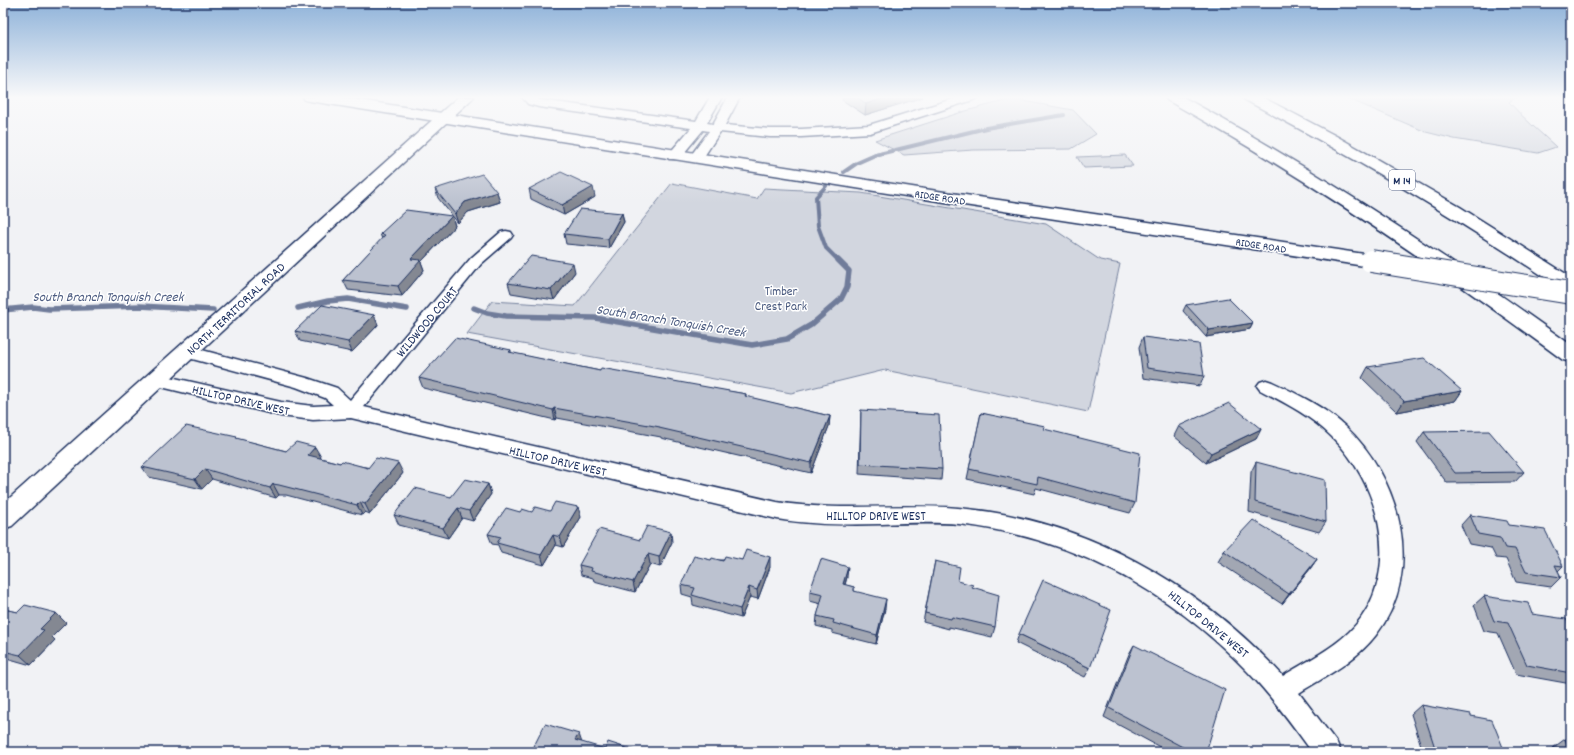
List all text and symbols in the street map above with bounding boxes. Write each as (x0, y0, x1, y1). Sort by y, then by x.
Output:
road number: M 14 (1389, 170, 1415, 190)
street label: RIDGE ROAD (913, 187, 966, 211)
street label: RIDGE ROAD (1234, 235, 1287, 259)
street label: NORTH TERRITORIAL ROAD (183, 259, 291, 361)
street label: WILDWOOD COURT (393, 283, 463, 362)
park label: Timber Crest Park (755, 283, 807, 317)
water label: South Branch Tonquish Creek (33, 288, 185, 308)
water label: South Branch Tonquish Creek (595, 300, 748, 344)
street label: HILLTOP DRIVE WEST (190, 381, 291, 422)
street label: HILLTOP DRIVE WEST (507, 442, 608, 483)
street label: HILLTOP DRIVE WEST (826, 508, 926, 527)
street label: HILLTOP DRIVE WEST (1163, 586, 1252, 664)

